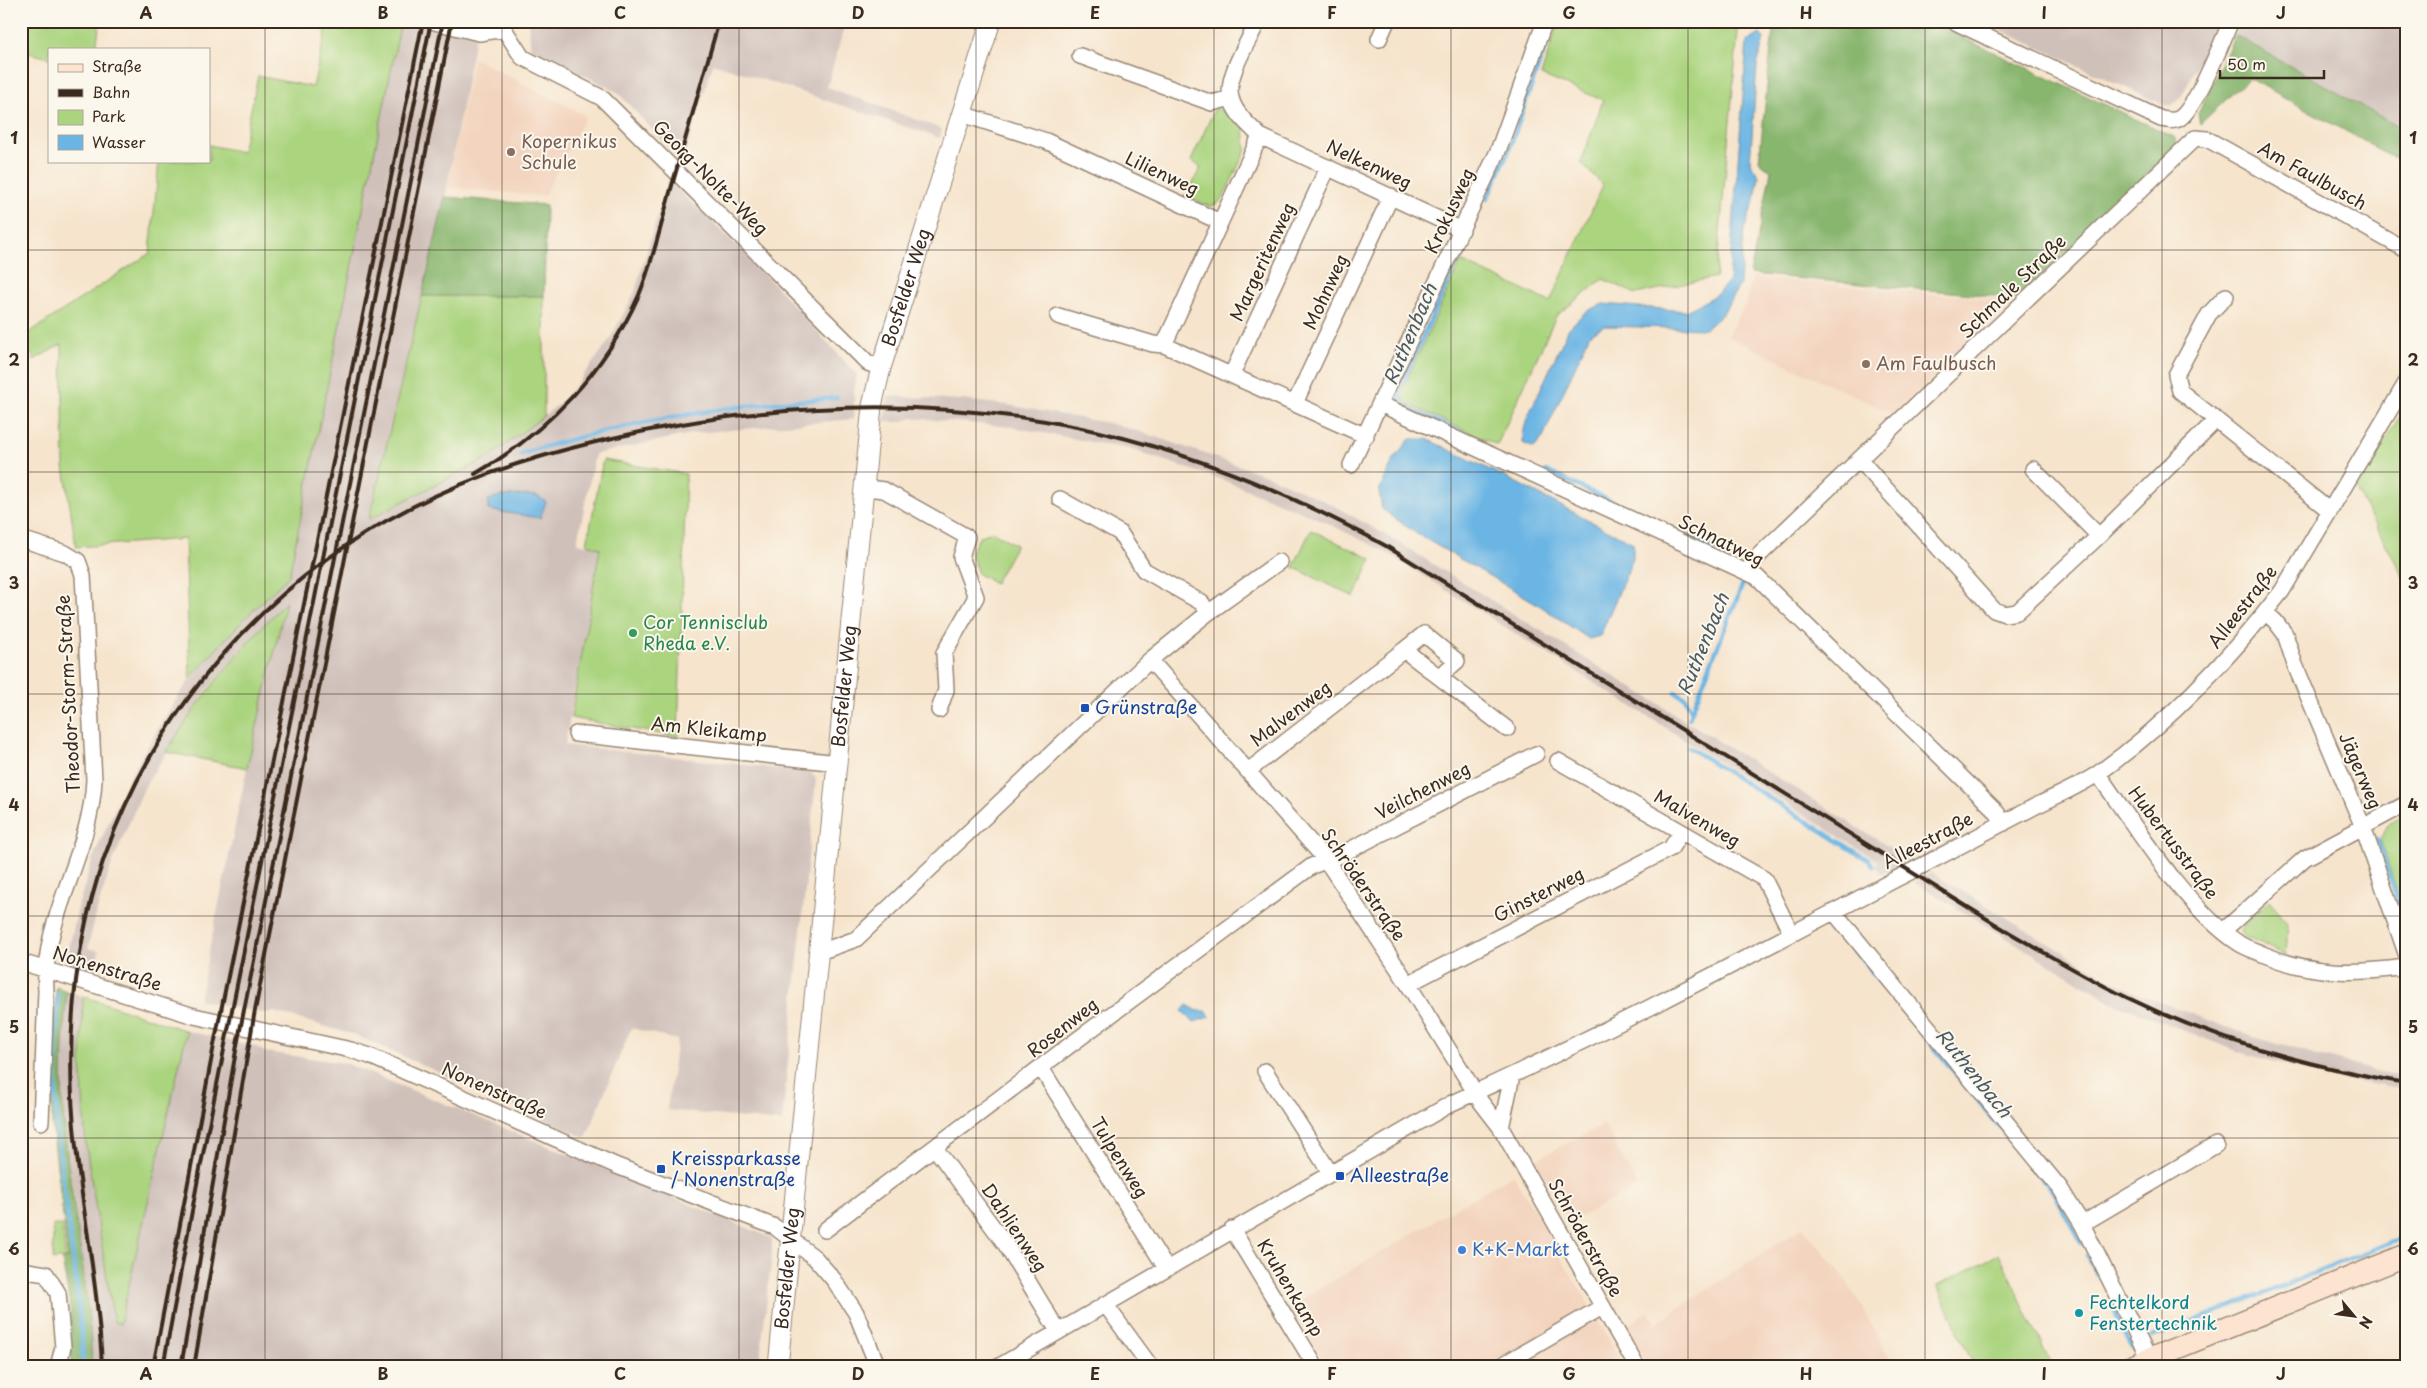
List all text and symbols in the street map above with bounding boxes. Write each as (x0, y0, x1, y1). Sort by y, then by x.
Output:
text: A (140, 0, 153, 24)
text: B (378, 0, 389, 24)
text: C (614, 0, 626, 24)
text: D (852, 0, 864, 24)
text: E (1090, 0, 1100, 24)
text: F (1327, 0, 1337, 24)
text: G (1562, 0, 1576, 24)
text: H (1800, 0, 1812, 24)
text: I (2041, 0, 2047, 24)
text: J (2276, 0, 2286, 24)
legend (48, 48, 210, 162)
scale bar (2220, 48, 2323, 80)
text: 50 m (2227, 52, 2266, 75)
text: Straße (92, 54, 142, 77)
text: Bahn (92, 80, 130, 103)
text: Park (92, 104, 126, 127)
street label: Georg-Nolte-Weg (647, 113, 775, 241)
text: 1 (10, 125, 18, 149)
text: 1 (2409, 125, 2417, 149)
place label: Kopernikus Schule (521, 127, 617, 175)
text: Wasser (92, 130, 145, 153)
street label: Nelkenweg (1322, 132, 1417, 195)
street label: Am Faulbusch (2253, 134, 2372, 216)
street label: Lilienweg (1121, 144, 1204, 202)
marker: Kopernikus Schule (505, 146, 517, 158)
street label: Krokusweg (1417, 163, 1480, 258)
street label: Margeritenweg (1222, 197, 1301, 325)
street label: Bosfelder Weg (874, 225, 936, 349)
street label: Schmale Straße (1952, 228, 2072, 344)
street label: Mohnweg (1295, 249, 1354, 334)
water label: Ruthenbach (1375, 278, 1443, 389)
text: 2 (8, 347, 20, 371)
text: 2 (2407, 347, 2419, 371)
place label: Am Faulbusch (1876, 349, 1997, 376)
marker: Am Faulbusch (1860, 358, 1872, 370)
street label: Schnatweg (1674, 507, 1769, 572)
street label: Alleestraße (2201, 559, 2283, 653)
text: 3 (9, 570, 19, 594)
text: 3 (2408, 570, 2418, 594)
water label: Ruthenbach (1669, 588, 1736, 699)
street label: Theodor-Storm-Straße (49, 594, 86, 794)
place label: Cor Tennisclub Rheda e.V. (643, 608, 768, 656)
street label: Bosfelder Weg (824, 624, 862, 748)
marker: Cor Tennisclub Rheda e.V. (627, 627, 639, 639)
street label: Malvenweg (1244, 673, 1336, 752)
place label: Grünstraße (1095, 693, 1197, 720)
marker: Grünstraße (1079, 702, 1091, 714)
street label: Am Kleikamp (650, 709, 769, 748)
street label: Jägerweg (2333, 728, 2390, 813)
street label: Veilchenweg (1370, 754, 1475, 825)
street label: Hubertusstraße (2123, 780, 2226, 904)
street label: Malvenweg (1650, 782, 1746, 853)
text: 4 (9, 792, 20, 816)
text: 4 (2408, 792, 2419, 816)
street label: Alleestraße (1877, 805, 1977, 875)
street label: Schröderstraße (1315, 822, 1413, 946)
street label: Ginsterweg (1488, 859, 1588, 928)
street label: Nonenstraße (50, 938, 165, 997)
street label: Rosenweg (1021, 990, 1103, 1063)
text: 5 (9, 1014, 19, 1038)
text: 5 (2408, 1014, 2418, 1038)
water label: Ruthenbach (1930, 1022, 2020, 1124)
street label: Nonenstraße (438, 1054, 551, 1125)
street label: Tulpenweg (1085, 1111, 1156, 1203)
place label: Kreissparkasse / Nonenstraße (671, 1144, 801, 1192)
place label: Alleestraße (1350, 1161, 1449, 1188)
marker: Kreissparkasse / Nonenstraße (655, 1163, 667, 1175)
marker: Alleestraße (1334, 1170, 1346, 1182)
street label: Schröderstraße (1542, 1173, 1630, 1302)
street label: Dahlienweg (976, 1177, 1055, 1277)
street label: Bosfelder Weg (767, 1206, 806, 1330)
street label: Kruhenkamp (1251, 1233, 1331, 1341)
place label: K+K-Markt (1472, 1235, 1569, 1262)
text: 6 (8, 1236, 20, 1260)
text: 6 (2407, 1236, 2419, 1260)
marker: K+K-Markt (1456, 1244, 1468, 1256)
place label: Fechtelkord Fenstertechnik (2089, 1288, 2217, 1336)
north arrow (2330, 1290, 2380, 1340)
marker: Fechtelkord Fenstertechnik (2073, 1307, 2085, 1319)
text: N (2354, 1313, 2378, 1332)
text: A (140, 1361, 153, 1385)
text: B (378, 1361, 389, 1385)
text: C (614, 1361, 626, 1385)
text: D (852, 1361, 864, 1385)
text: E (1090, 1361, 1100, 1385)
text: F (1327, 1361, 1337, 1385)
text: G (1562, 1361, 1576, 1385)
text: H (1800, 1361, 1812, 1385)
text: I (2041, 1361, 2047, 1385)
text: J (2276, 1361, 2286, 1385)

